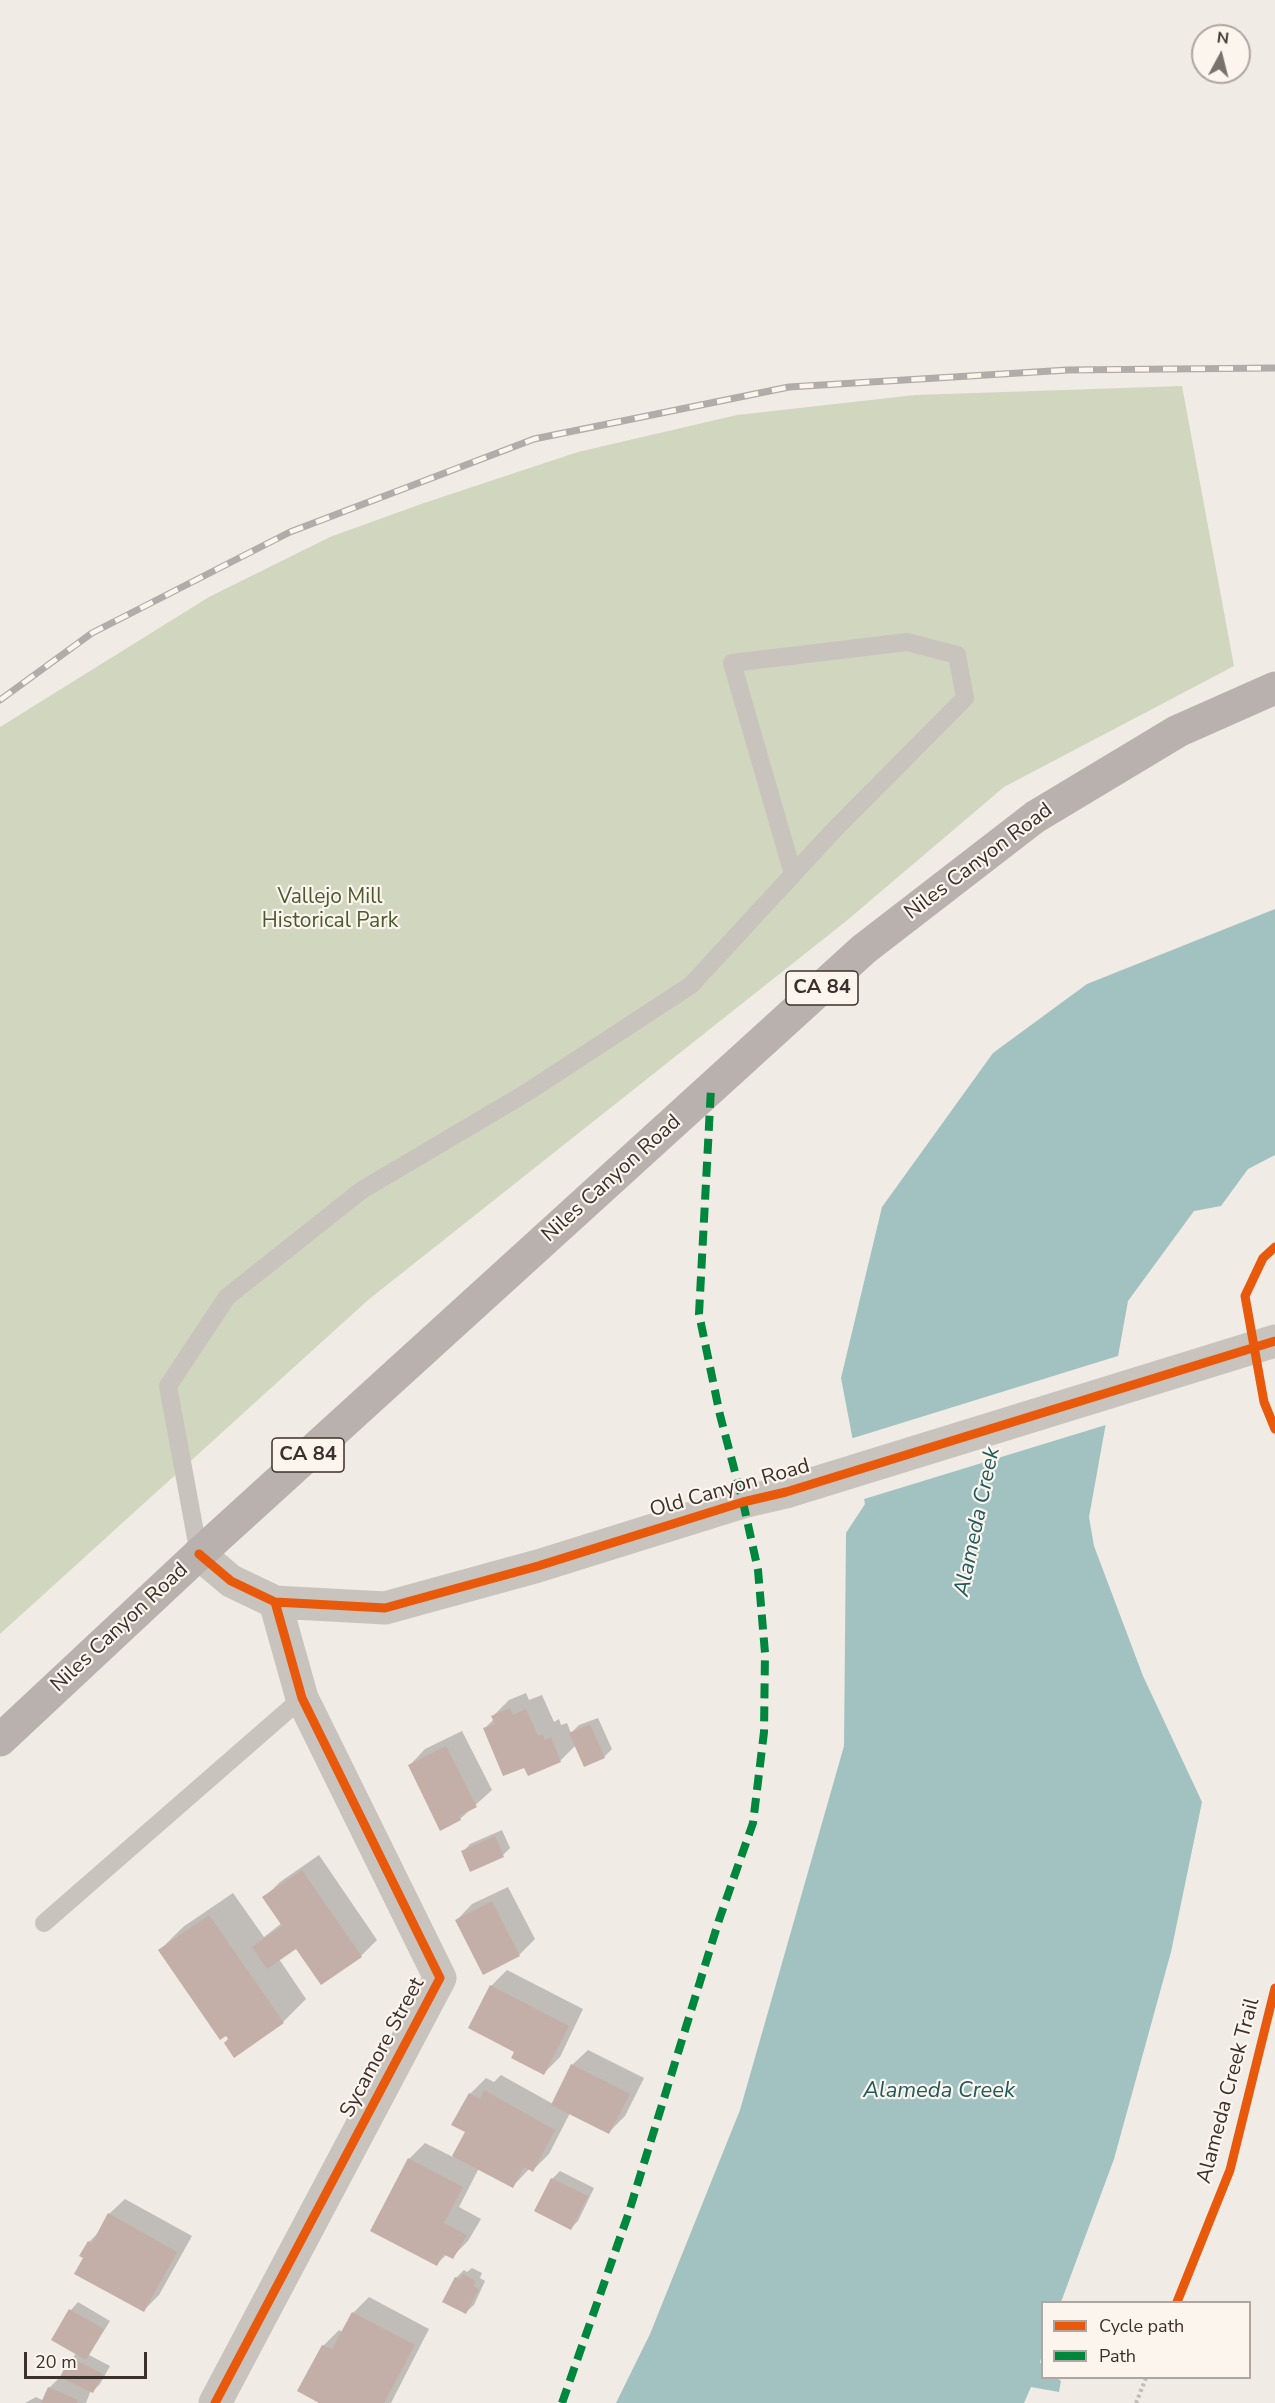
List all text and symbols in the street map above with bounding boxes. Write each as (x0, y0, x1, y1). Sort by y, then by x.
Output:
north arrow (1191, 24, 1251, 84)
text: N (1216, 26, 1230, 50)
street label: Niles Canyon Road (900, 798, 1058, 926)
park label: Vallejo Mill Historical Park (262, 885, 398, 935)
road number: CA 84 (786, 971, 858, 1005)
street label: Niles Canyon Road (537, 1110, 687, 1248)
road number: CA 84 (272, 1438, 344, 1472)
water label: Alameda Creek (949, 1445, 1007, 1599)
street label: Old Canyon Road (647, 1454, 813, 1524)
street label: Niles Canyon Road (46, 1558, 194, 1698)
street label: Sycamore Street (335, 1974, 431, 2122)
street label: Alameda Creek Trail (1192, 1995, 1266, 2187)
water label: Alameda Creek (863, 2079, 1015, 2105)
legend (1041, 2301, 1251, 2379)
text: Cycle path (1099, 2314, 1184, 2338)
scale bar (27, 2340, 150, 2378)
text: Path (1099, 2344, 1136, 2368)
text: 20 m (35, 2350, 77, 2374)

